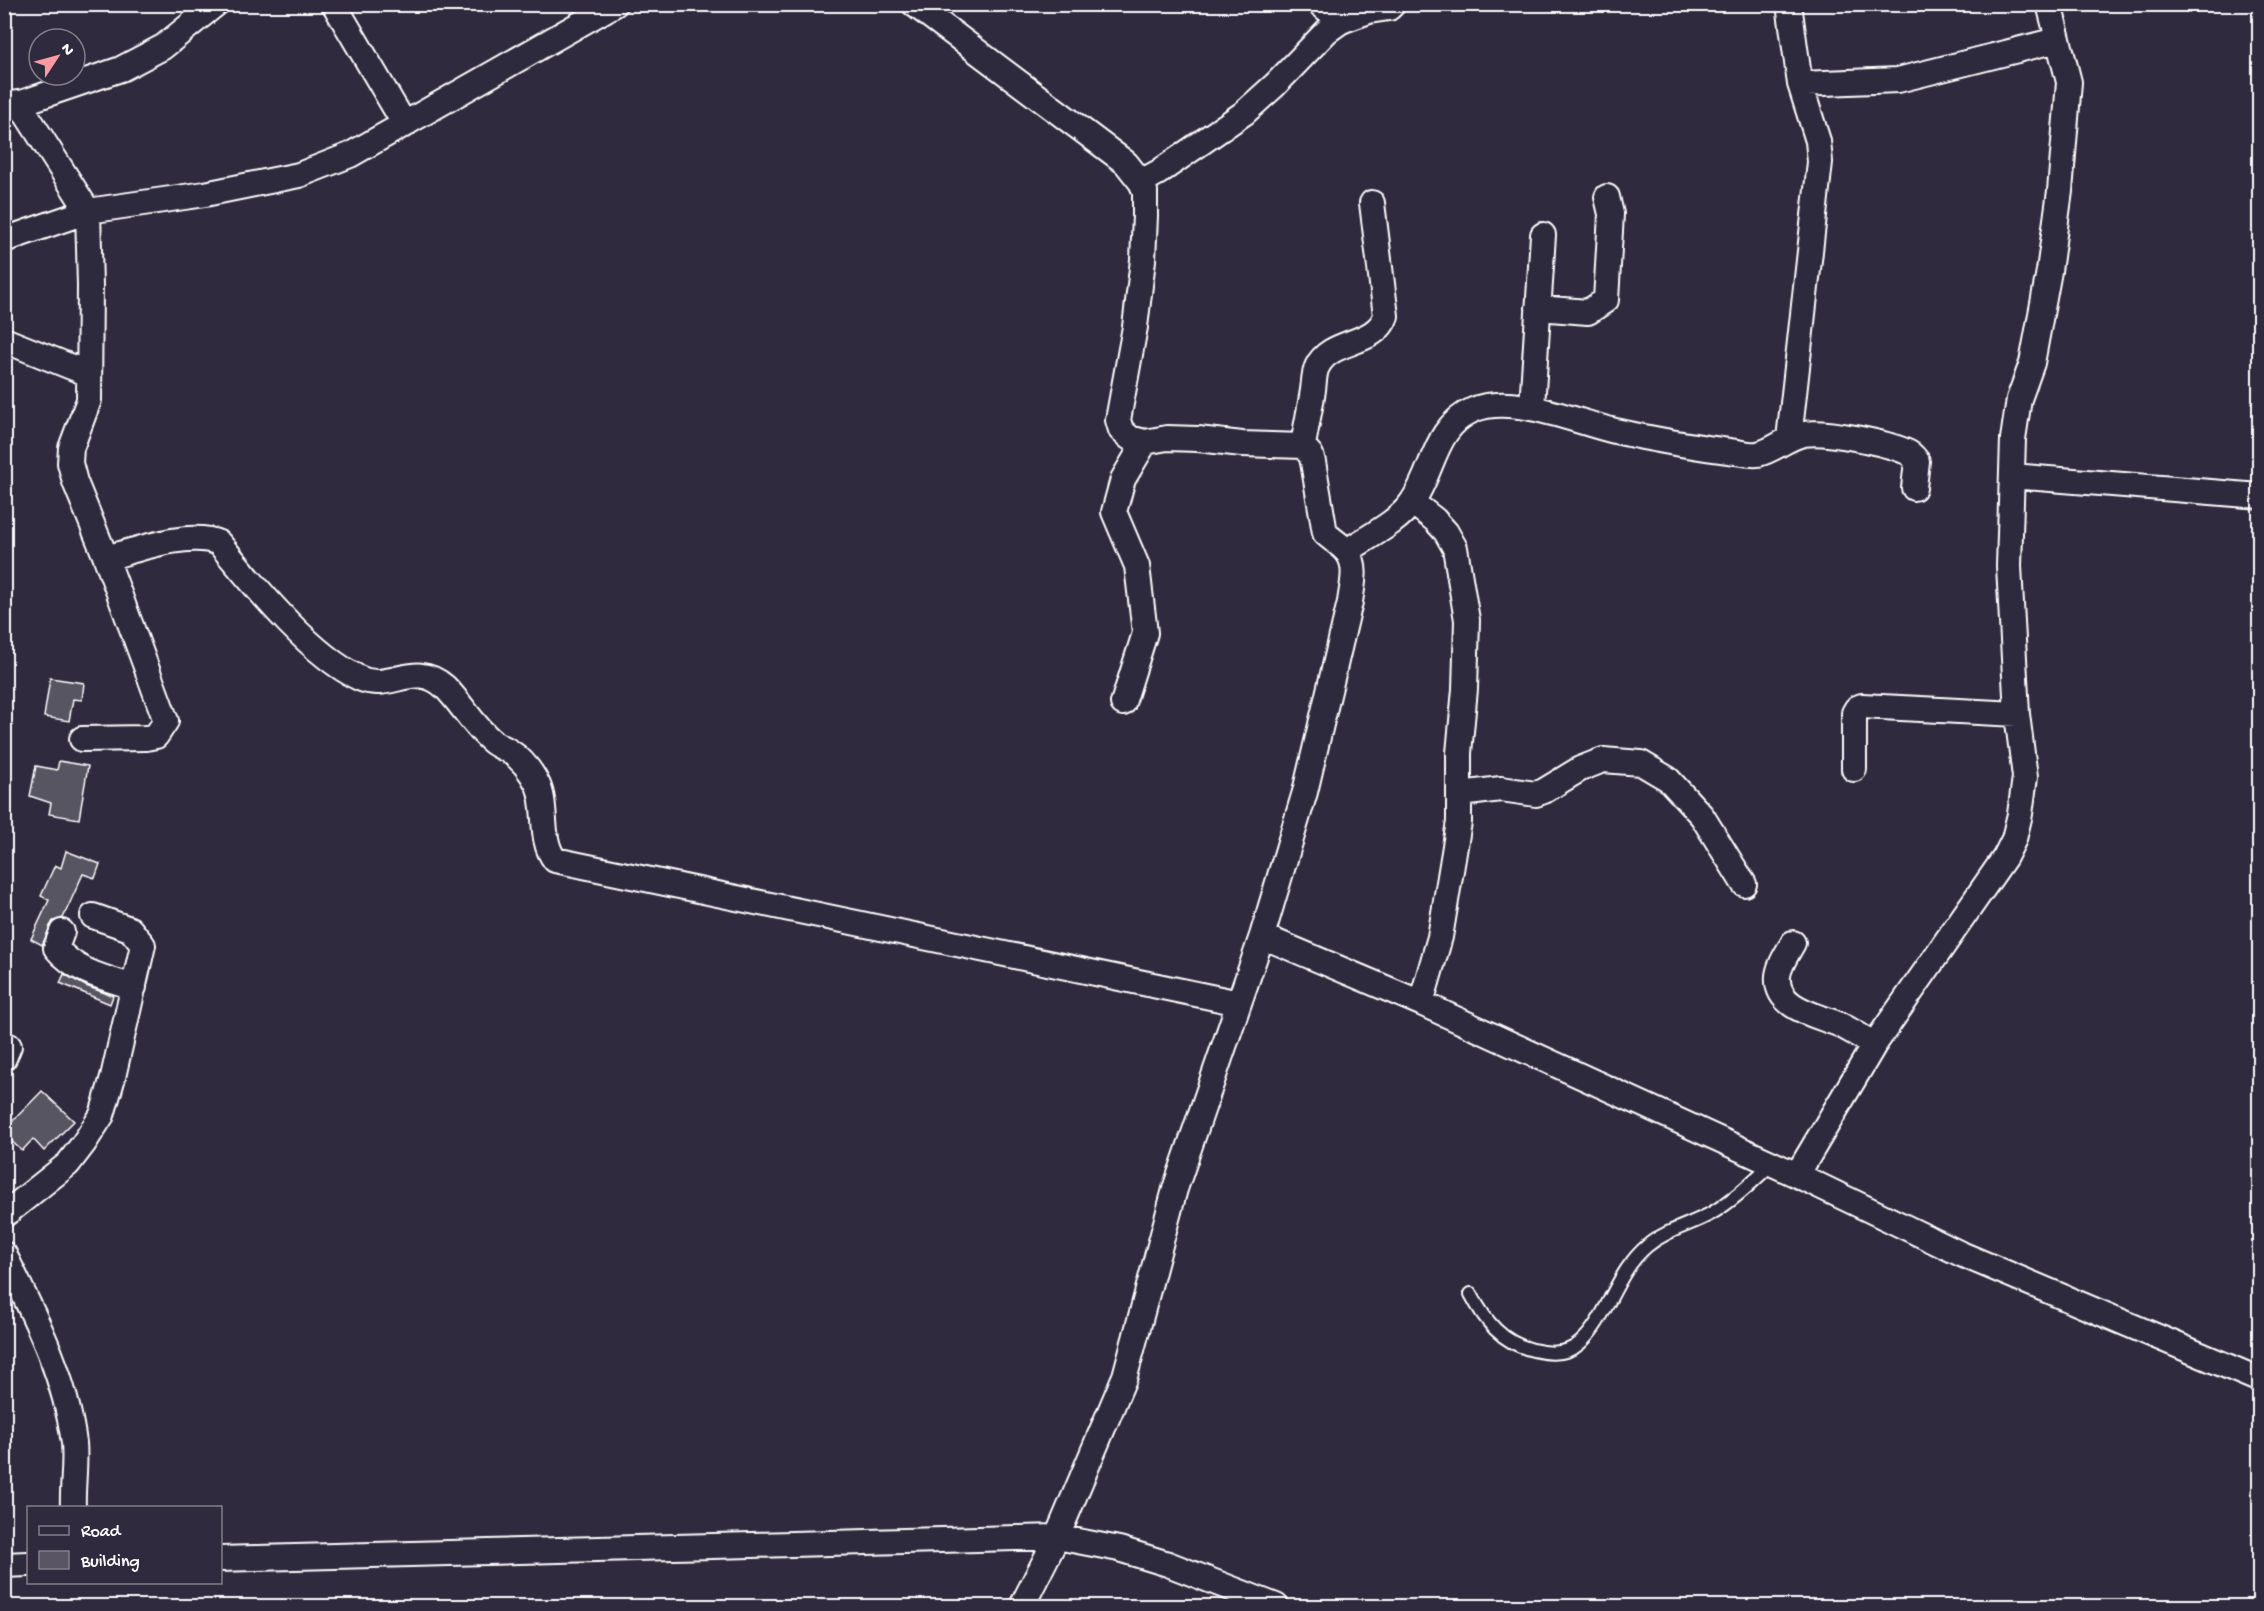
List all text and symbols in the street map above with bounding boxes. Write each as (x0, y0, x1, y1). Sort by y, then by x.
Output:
north arrow (27, 27, 87, 87)
text: N (56, 40, 77, 60)
legend (27, 1506, 222, 1584)
text: Road (81, 1522, 122, 1543)
text: Building (80, 1552, 140, 1573)

